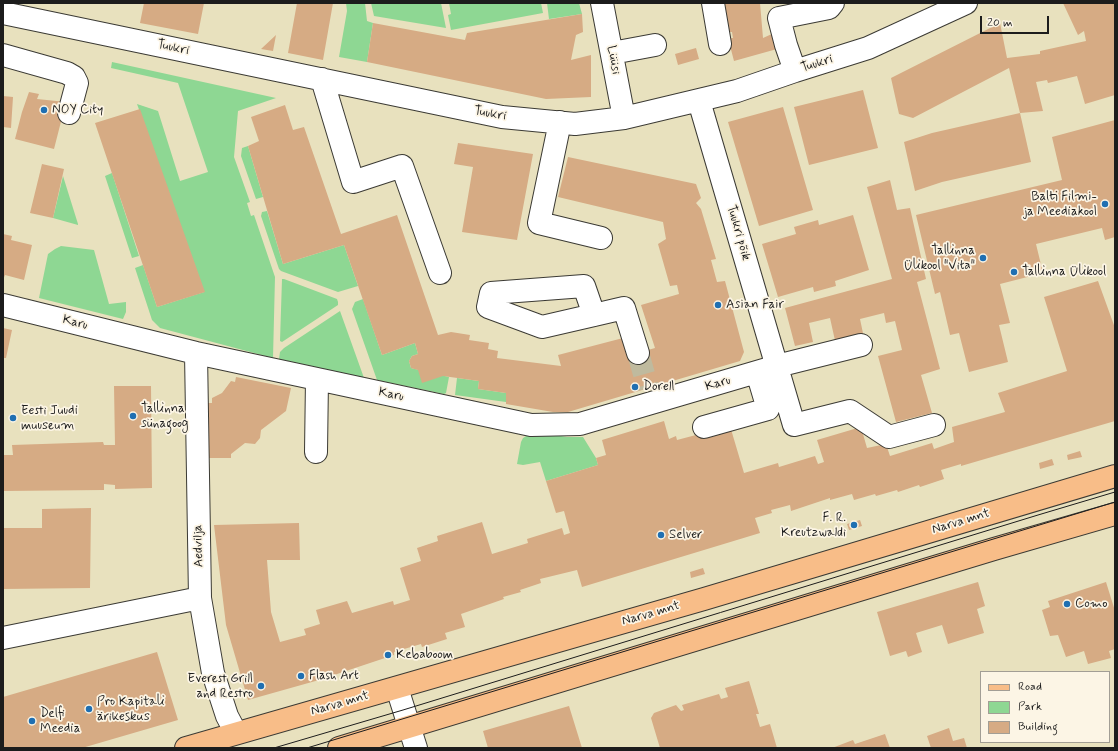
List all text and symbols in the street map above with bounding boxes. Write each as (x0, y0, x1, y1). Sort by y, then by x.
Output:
scale bar (982, 8, 1051, 34)
text: 20 m (987, 15, 1013, 31)
street label: Tuukri (155, 37, 191, 59)
street label: Lüüsi (603, 44, 623, 76)
street label: Tuukri (799, 52, 835, 76)
place label: NOY City (52, 102, 103, 118)
street label: Tuukri (473, 103, 507, 125)
marker: NOY City (39, 105, 49, 115)
place label: Balti Filmi- ja Meediakool (1023, 189, 1097, 220)
marker: Balti Filmi- ja Meediakool (1100, 199, 1110, 209)
street label: Tuukri põik (723, 203, 753, 263)
place label: Tallinna Ülikool "Vita" (904, 243, 975, 274)
marker: Tallinna Ülikool "Vita" (978, 253, 988, 263)
place label: Tallinna Ülikool (1022, 264, 1106, 280)
marker: Tallinna Ülikool (1009, 267, 1019, 277)
place label: Asian Fair (726, 297, 784, 313)
marker: Asian Fair (713, 300, 723, 310)
street label: Karu (61, 312, 89, 334)
street label: Karu (704, 373, 732, 395)
place label: Dorell (643, 379, 675, 395)
marker: Dorell (630, 382, 640, 392)
street label: Karu (377, 385, 405, 405)
place label: Tallinna sünagoog (141, 401, 188, 432)
place label: Eesti Juudi muuseum (21, 403, 78, 434)
marker: Tallinna sünagoog (128, 411, 138, 421)
marker: Eesti Juudi muuseum (8, 413, 18, 423)
street label: Narva mnt (930, 506, 992, 538)
place label: F. R. Kreutzwaldi (781, 510, 846, 541)
marker: F. R. Kreutzwaldi (849, 520, 859, 530)
street label: Aedvilja (190, 524, 208, 568)
place label: Selver (669, 527, 703, 543)
marker: Selver (656, 530, 666, 540)
place label: Como (1075, 596, 1107, 612)
street label: Narva mnt (620, 598, 682, 630)
marker: Como (1062, 599, 1072, 609)
place label: Kebaboom (396, 647, 453, 663)
marker: Kebaboom (383, 650, 393, 660)
place label: Flash Art (309, 668, 359, 684)
place label: Everest Grill and Restro (188, 671, 253, 702)
marker: Flash Art (296, 671, 306, 681)
legend (980, 671, 1110, 743)
text: Road (1018, 679, 1042, 695)
marker: Everest Grill and Restro (256, 681, 266, 691)
street label: Narva mnt (309, 688, 371, 720)
place label: Pro Kapitali ärikeskus (97, 694, 164, 725)
text: Park (1018, 699, 1042, 715)
marker: Pro Kapitali ärikeskus (84, 704, 94, 714)
place label: Delfi Meedia (40, 706, 80, 737)
marker: Delfi Meedia (27, 716, 37, 726)
text: Building (1018, 719, 1058, 735)

